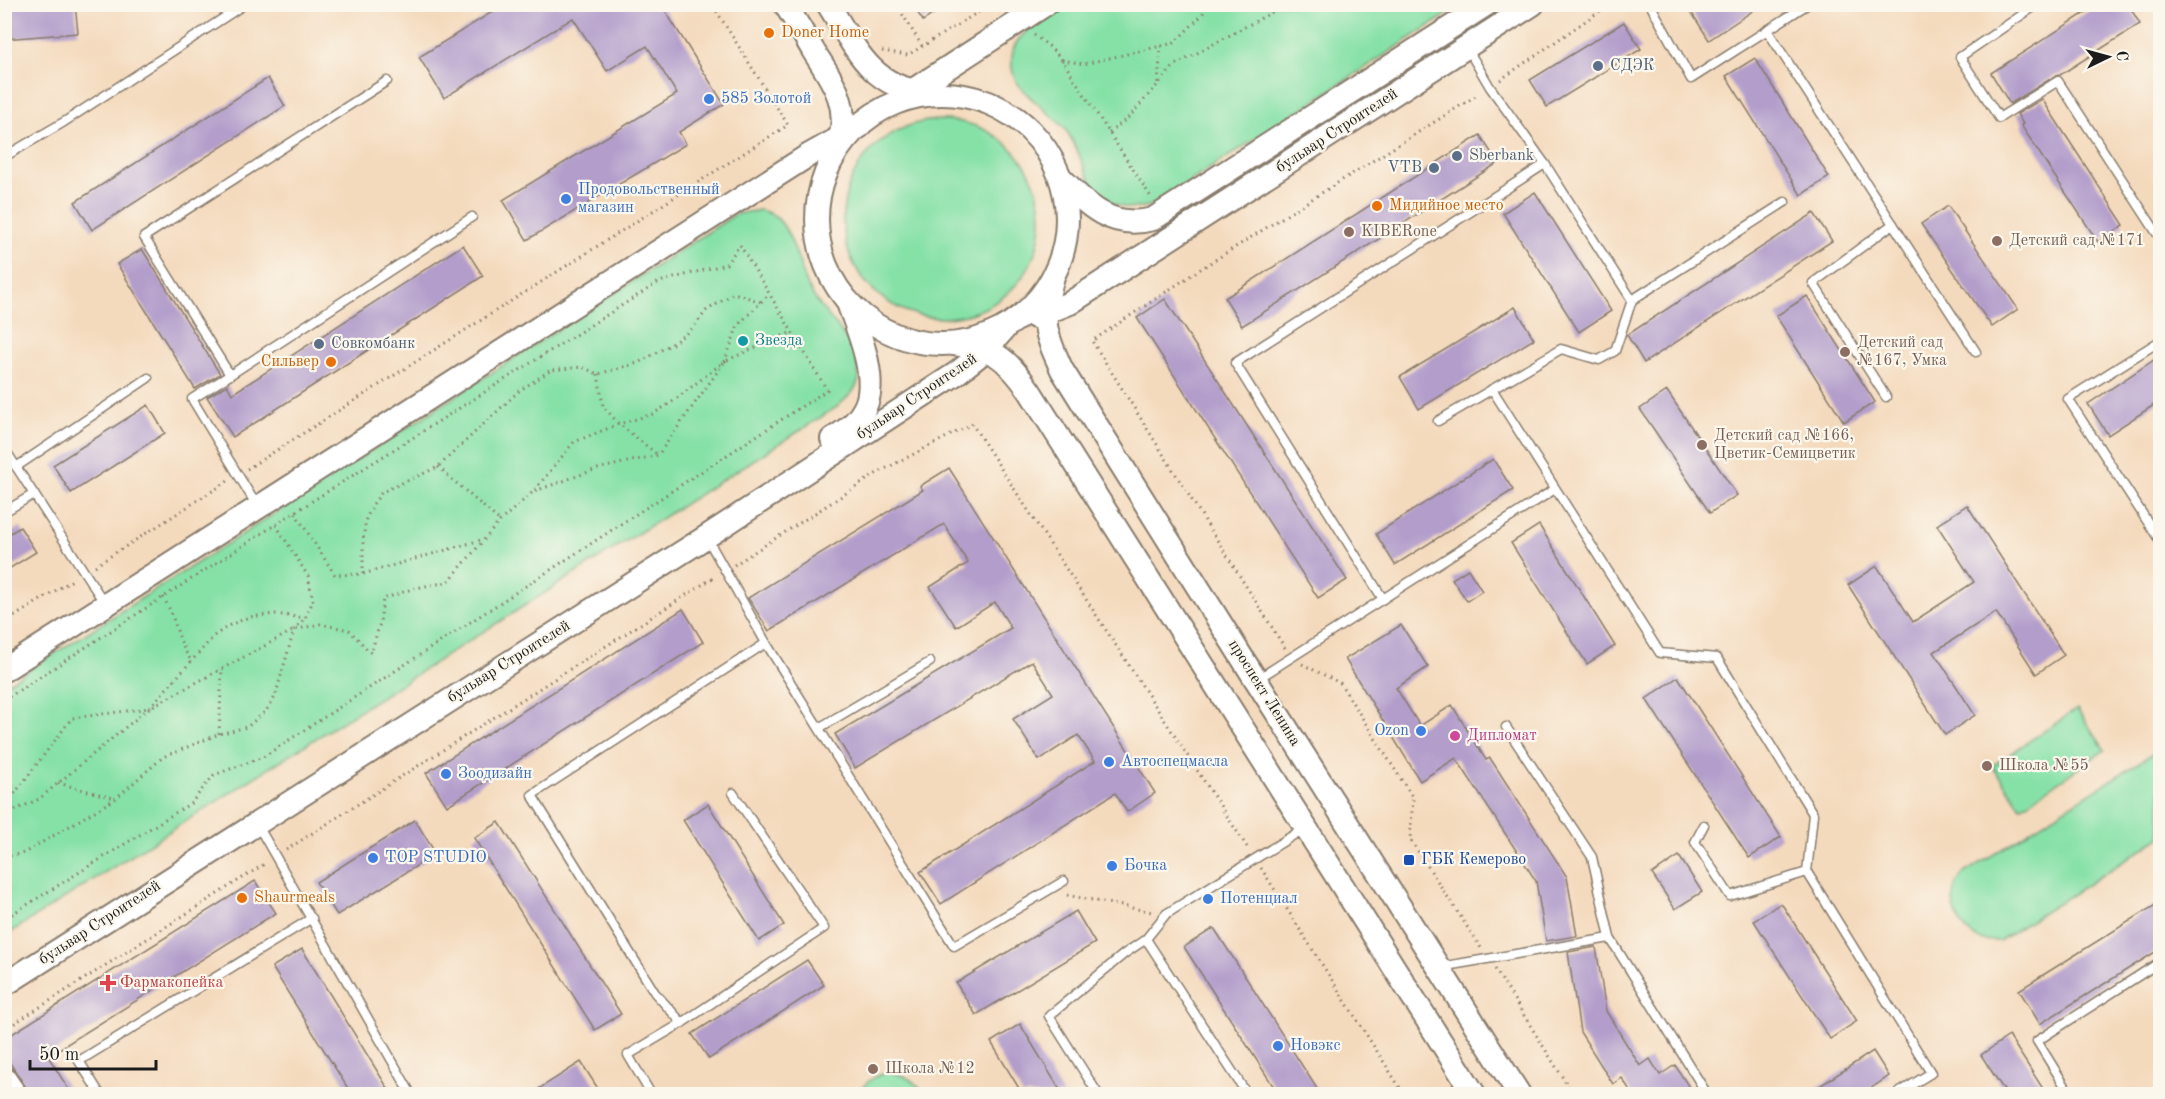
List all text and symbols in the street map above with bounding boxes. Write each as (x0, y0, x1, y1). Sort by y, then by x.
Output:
place label: Doner Home (781, 25, 869, 41)
marker: Doner Home (762, 26, 776, 40)
north arrow (2078, 27, 2138, 87)
text: С (2113, 50, 2129, 62)
place label: СДЭК (1610, 58, 1655, 74)
marker: СДЭК (1591, 59, 1605, 73)
street label: бульвар Строителей (1273, 86, 1401, 176)
place label: 585 Золотой (721, 91, 811, 107)
marker: 585 Золотой (702, 92, 716, 106)
place label: Sberbank (1469, 148, 1534, 164)
marker: Sberbank (1450, 149, 1464, 163)
place label: VTB (1387, 160, 1422, 176)
marker: VTB (1427, 161, 1441, 175)
place label: Продовольственный магазин (578, 182, 720, 216)
marker: Продовольственный магазин (559, 192, 573, 206)
place label: Мидийное место (1389, 198, 1504, 214)
marker: Мидийное место (1370, 199, 1384, 213)
place label: KIBERone (1361, 224, 1437, 240)
marker: KIBERone (1342, 225, 1356, 239)
place label: Детский сад №171 (2009, 233, 2145, 249)
marker: Детский сад №171 (1990, 234, 2004, 248)
place label: Звезда (755, 333, 803, 349)
marker: Звезда (736, 334, 750, 348)
place label: Детский сад №167, Умка (1857, 335, 1947, 369)
place label: Совкомбанк (331, 336, 415, 352)
marker: Совкомбанк (312, 337, 326, 351)
marker: Детский сад №167, Умка (1838, 345, 1852, 359)
street label: бульвар Строителей (854, 351, 980, 443)
place label: Сильвер (261, 354, 319, 370)
marker: Сильвер (324, 355, 338, 369)
place label: Детский сад №166, Цветик-Семицветик (1714, 428, 1856, 462)
marker: Детский сад №166, Цветик-Семицветик (1695, 438, 1709, 452)
street label: бульвар Строителей (445, 618, 573, 706)
street label: проспект Ленина (1225, 637, 1303, 749)
place label: Ozon (1374, 723, 1409, 739)
marker: Ozon (1414, 724, 1428, 738)
place label: Дипломат (1467, 728, 1537, 744)
marker: Дипломат (1448, 729, 1462, 743)
place label: Автоспецмасла (1121, 754, 1228, 770)
marker: Автоспецмасла (1102, 755, 1116, 769)
place label: Школа №55 (1999, 758, 2089, 774)
marker: Школа №55 (1980, 759, 1994, 773)
place label: Зоодизайн (458, 766, 532, 782)
marker: Зоодизайн (439, 767, 453, 781)
place label: TOP STUDIO (385, 850, 487, 866)
marker: TOP STUDIO (366, 851, 380, 865)
place label: ГБК Кемерово (1421, 852, 1526, 868)
marker: ГБК Кемерово (1402, 853, 1416, 867)
place label: Бочка (1124, 858, 1167, 874)
marker: Бочка (1105, 859, 1119, 873)
street label: бульвар Строителей (36, 878, 164, 968)
place label: Shaurmeals (254, 890, 335, 906)
marker: Shaurmeals (235, 891, 249, 905)
place label: Потенциал (1220, 891, 1298, 907)
marker: Потенциал (1201, 892, 1215, 906)
place label: Фармакопейка (120, 975, 223, 991)
marker: Фармакопейка (101, 976, 115, 990)
scale bar (30, 1033, 156, 1071)
place label: Новэкс (1290, 1038, 1340, 1054)
marker: Новэкс (1271, 1039, 1285, 1053)
text: 50 m (39, 1046, 79, 1064)
place label: Школа №12 (885, 1061, 975, 1077)
marker: Школа №12 (866, 1062, 880, 1076)

